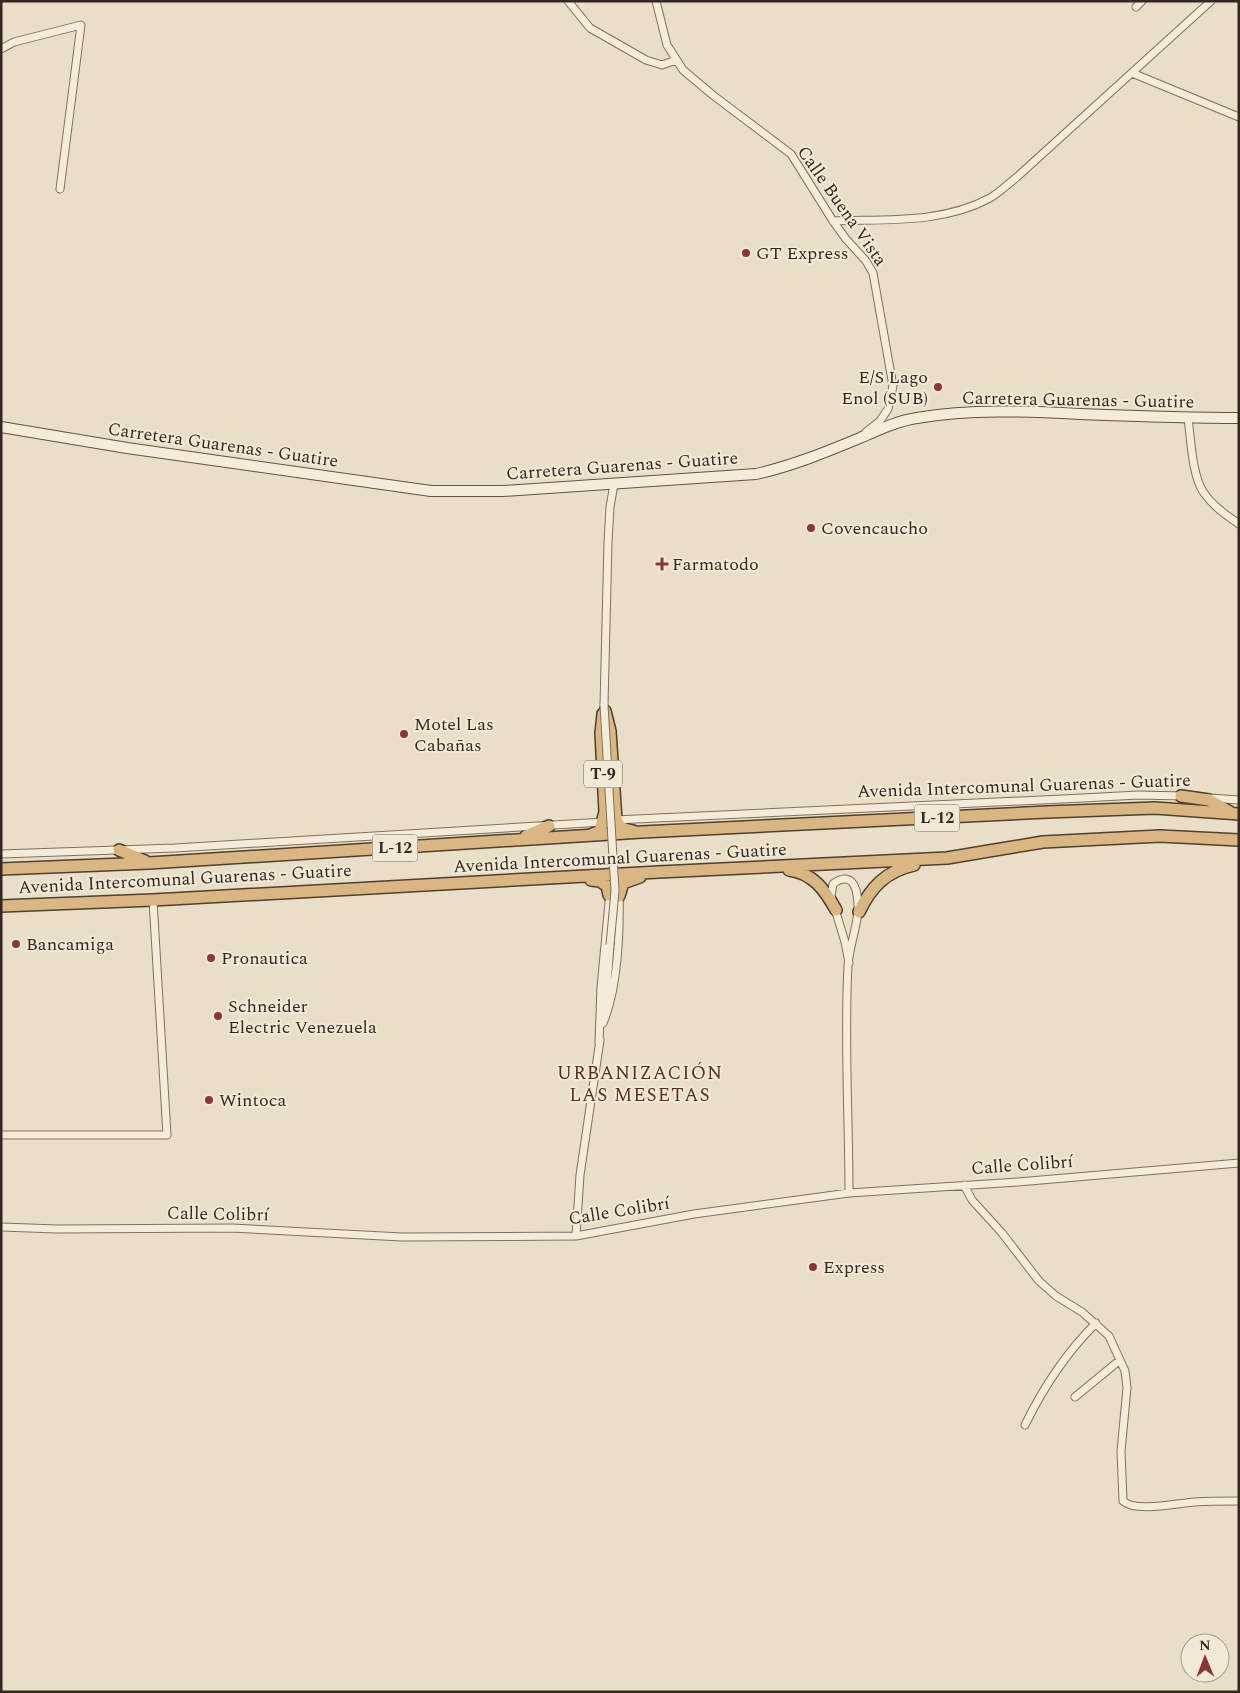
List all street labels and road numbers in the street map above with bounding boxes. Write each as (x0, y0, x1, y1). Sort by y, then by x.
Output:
street label: Calle Buena Vista (790, 140, 894, 272)
street label: Carretera Guarenas - Guatire (962, 384, 1194, 416)
street label: Carretera Guarenas - Guatire (106, 415, 340, 475)
street label: Carretera Guarenas - Guatire (505, 444, 739, 488)
road number: T-9 (584, 761, 622, 788)
street label: Avenida Intercomunal Guarenas - Guatire (857, 767, 1191, 805)
road number: L-12 (914, 804, 960, 831)
road number: L-12 (372, 834, 418, 861)
street label: Avenida Intercomunal Guarenas - Guatire (453, 836, 787, 880)
street label: Avenida Intercomunal Guarenas - Guatire (18, 857, 352, 901)
street label: Calle Colibrí (970, 1148, 1075, 1182)
street label: Calle Colibrí (566, 1189, 673, 1232)
street label: Calle Colibrí (167, 1200, 271, 1228)

